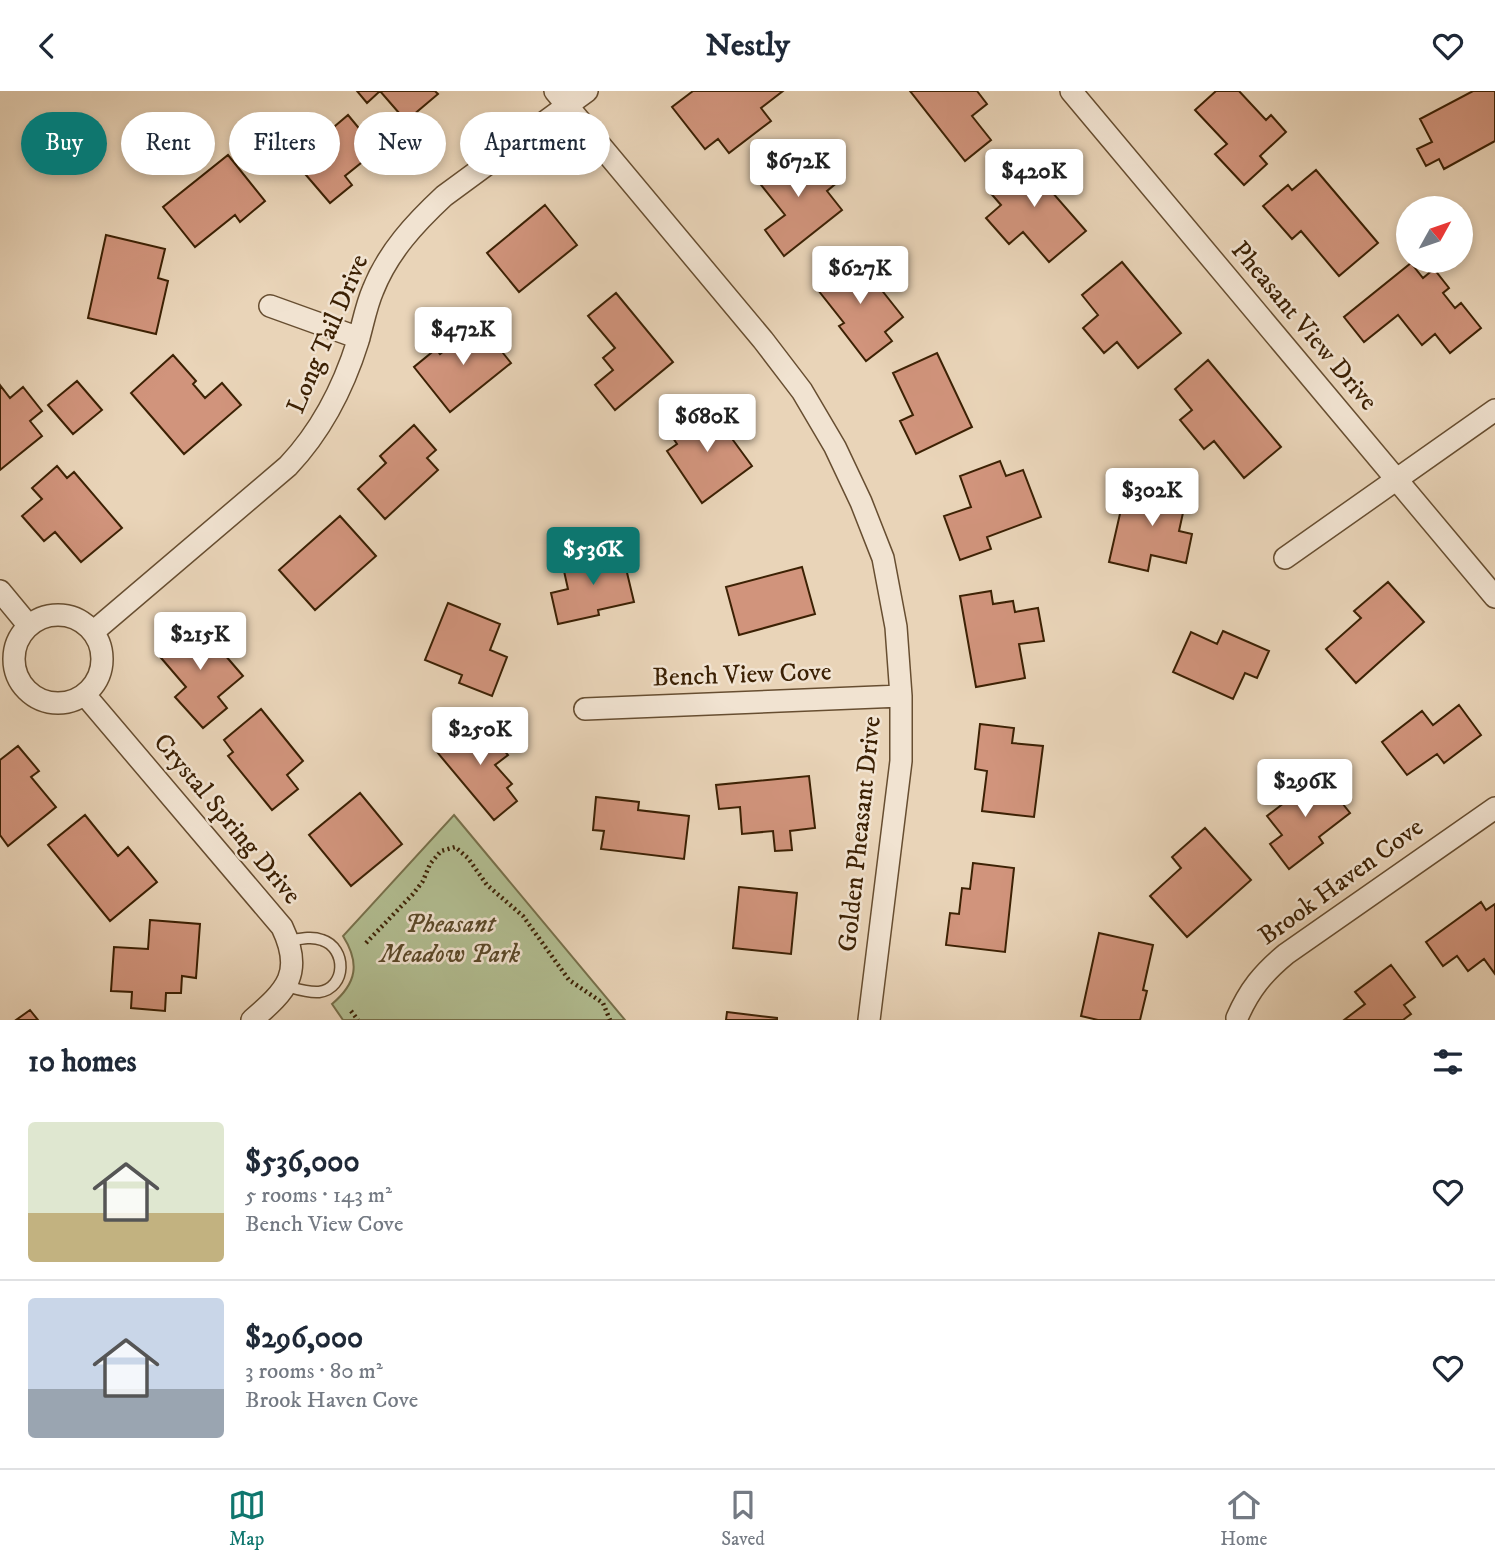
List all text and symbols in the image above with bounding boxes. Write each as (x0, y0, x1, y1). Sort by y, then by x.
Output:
text: Nestly (705, 26, 790, 66)
icon: back (28, 27, 66, 65)
icon: heart (1429, 27, 1467, 65)
chip: Buy (21, 112, 107, 175)
chip: Rent (121, 112, 215, 175)
chip: Filters (229, 112, 340, 175)
chip: New (354, 112, 446, 175)
chip: Apartment (460, 112, 610, 175)
pin: $672K (749, 139, 847, 199)
text: $672K (766, 147, 830, 176)
pin: $420K (985, 149, 1083, 209)
text: $420K (1001, 157, 1067, 186)
north arrow (1396, 196, 1474, 273)
map controls (1396, 196, 1473, 273)
street label: Pheasant View Drive (1223, 234, 1385, 418)
pin: $627K (811, 247, 909, 306)
street label: Long Tail Drive (280, 249, 376, 419)
text: $627K (828, 254, 892, 283)
pin: $472K (414, 307, 512, 367)
text: $472K (431, 315, 495, 344)
pin: $680K (658, 395, 756, 454)
text: $680K (675, 402, 739, 431)
pin: $302K (1103, 469, 1201, 528)
text: $302K (1122, 476, 1182, 505)
pin: $536K (544, 527, 642, 587)
text: $536K (563, 535, 623, 564)
pin: $215K (151, 613, 249, 672)
text: $215K (170, 620, 230, 649)
street label: Bench View Cove (652, 655, 832, 695)
pin: $250K (431, 707, 529, 767)
text: $250K (448, 715, 512, 744)
street label: Golden Pheasant Drive (831, 715, 889, 953)
street label: Crystal Spring Drive (146, 727, 308, 911)
pin: $296K (1256, 759, 1354, 819)
text: $296K (1273, 767, 1337, 796)
street label: Brook Haven Cove (1252, 811, 1430, 953)
park label: Pheasant Meadow Park (378, 908, 520, 971)
icon: filters (1429, 1043, 1467, 1081)
text: 10 homes (28, 1044, 137, 1081)
text: $536,000 (245, 1144, 360, 1181)
icon: home (84, 1150, 168, 1234)
icon: heart (1429, 1173, 1467, 1211)
text: 5 rooms · 143 m² (245, 1181, 392, 1210)
text: Bench View Cove (245, 1210, 403, 1239)
text: $296,000 (245, 1320, 363, 1357)
icon: home (84, 1326, 168, 1410)
icon: heart (1429, 1349, 1467, 1387)
text: 3 rooms · 80 m² (245, 1357, 383, 1386)
text: Brook Haven Cove (245, 1386, 418, 1415)
tab: Map (228, 1486, 266, 1551)
tab: Saved (721, 1486, 765, 1551)
tab: Home (1220, 1486, 1267, 1551)

